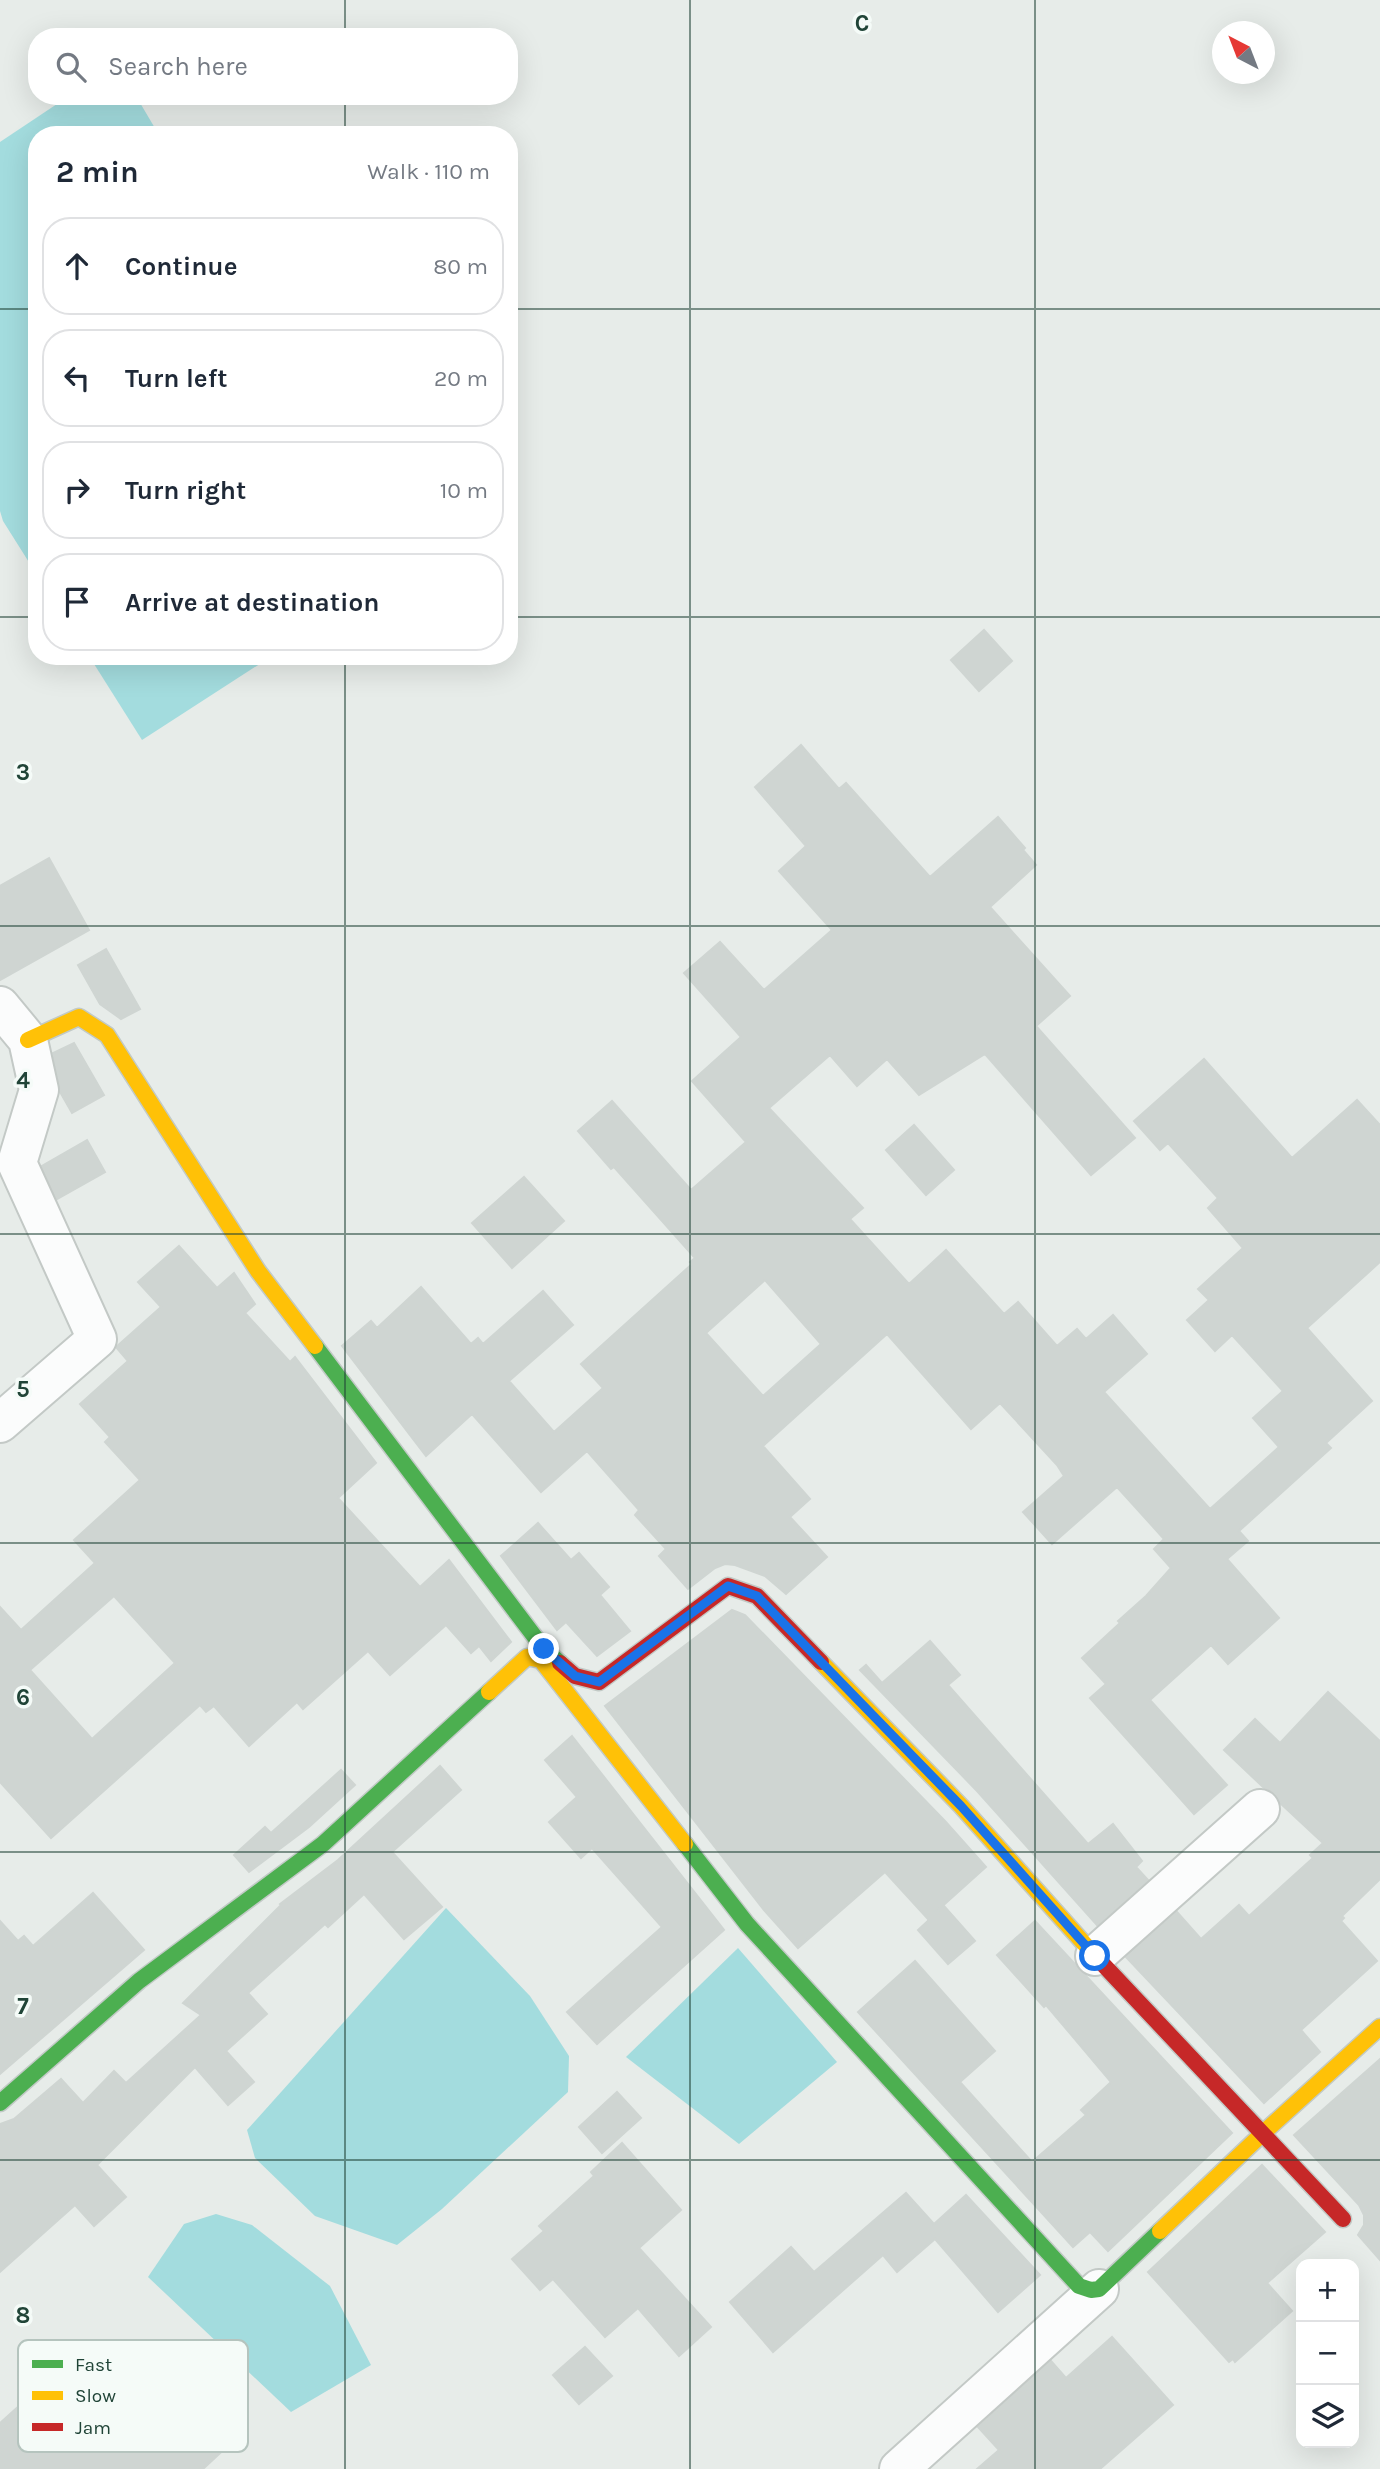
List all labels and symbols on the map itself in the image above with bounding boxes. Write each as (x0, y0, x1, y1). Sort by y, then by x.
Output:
text: C (855, 10, 869, 37)
north arrow (1212, 21, 1275, 84)
text: 3 (16, 759, 30, 786)
text: 4 (16, 1067, 30, 1094)
text: 5 (16, 1376, 30, 1403)
route end (528, 1633, 559, 1664)
text: 6 (16, 1684, 30, 1711)
route start (1079, 1940, 1110, 1971)
text: 7 (17, 1993, 29, 2020)
text: 8 (16, 2302, 30, 2329)
legend (18, 2340, 248, 2452)
text: Fast (75, 2354, 112, 2376)
text: Slow (75, 2385, 116, 2407)
text: Jam (75, 2417, 111, 2439)

